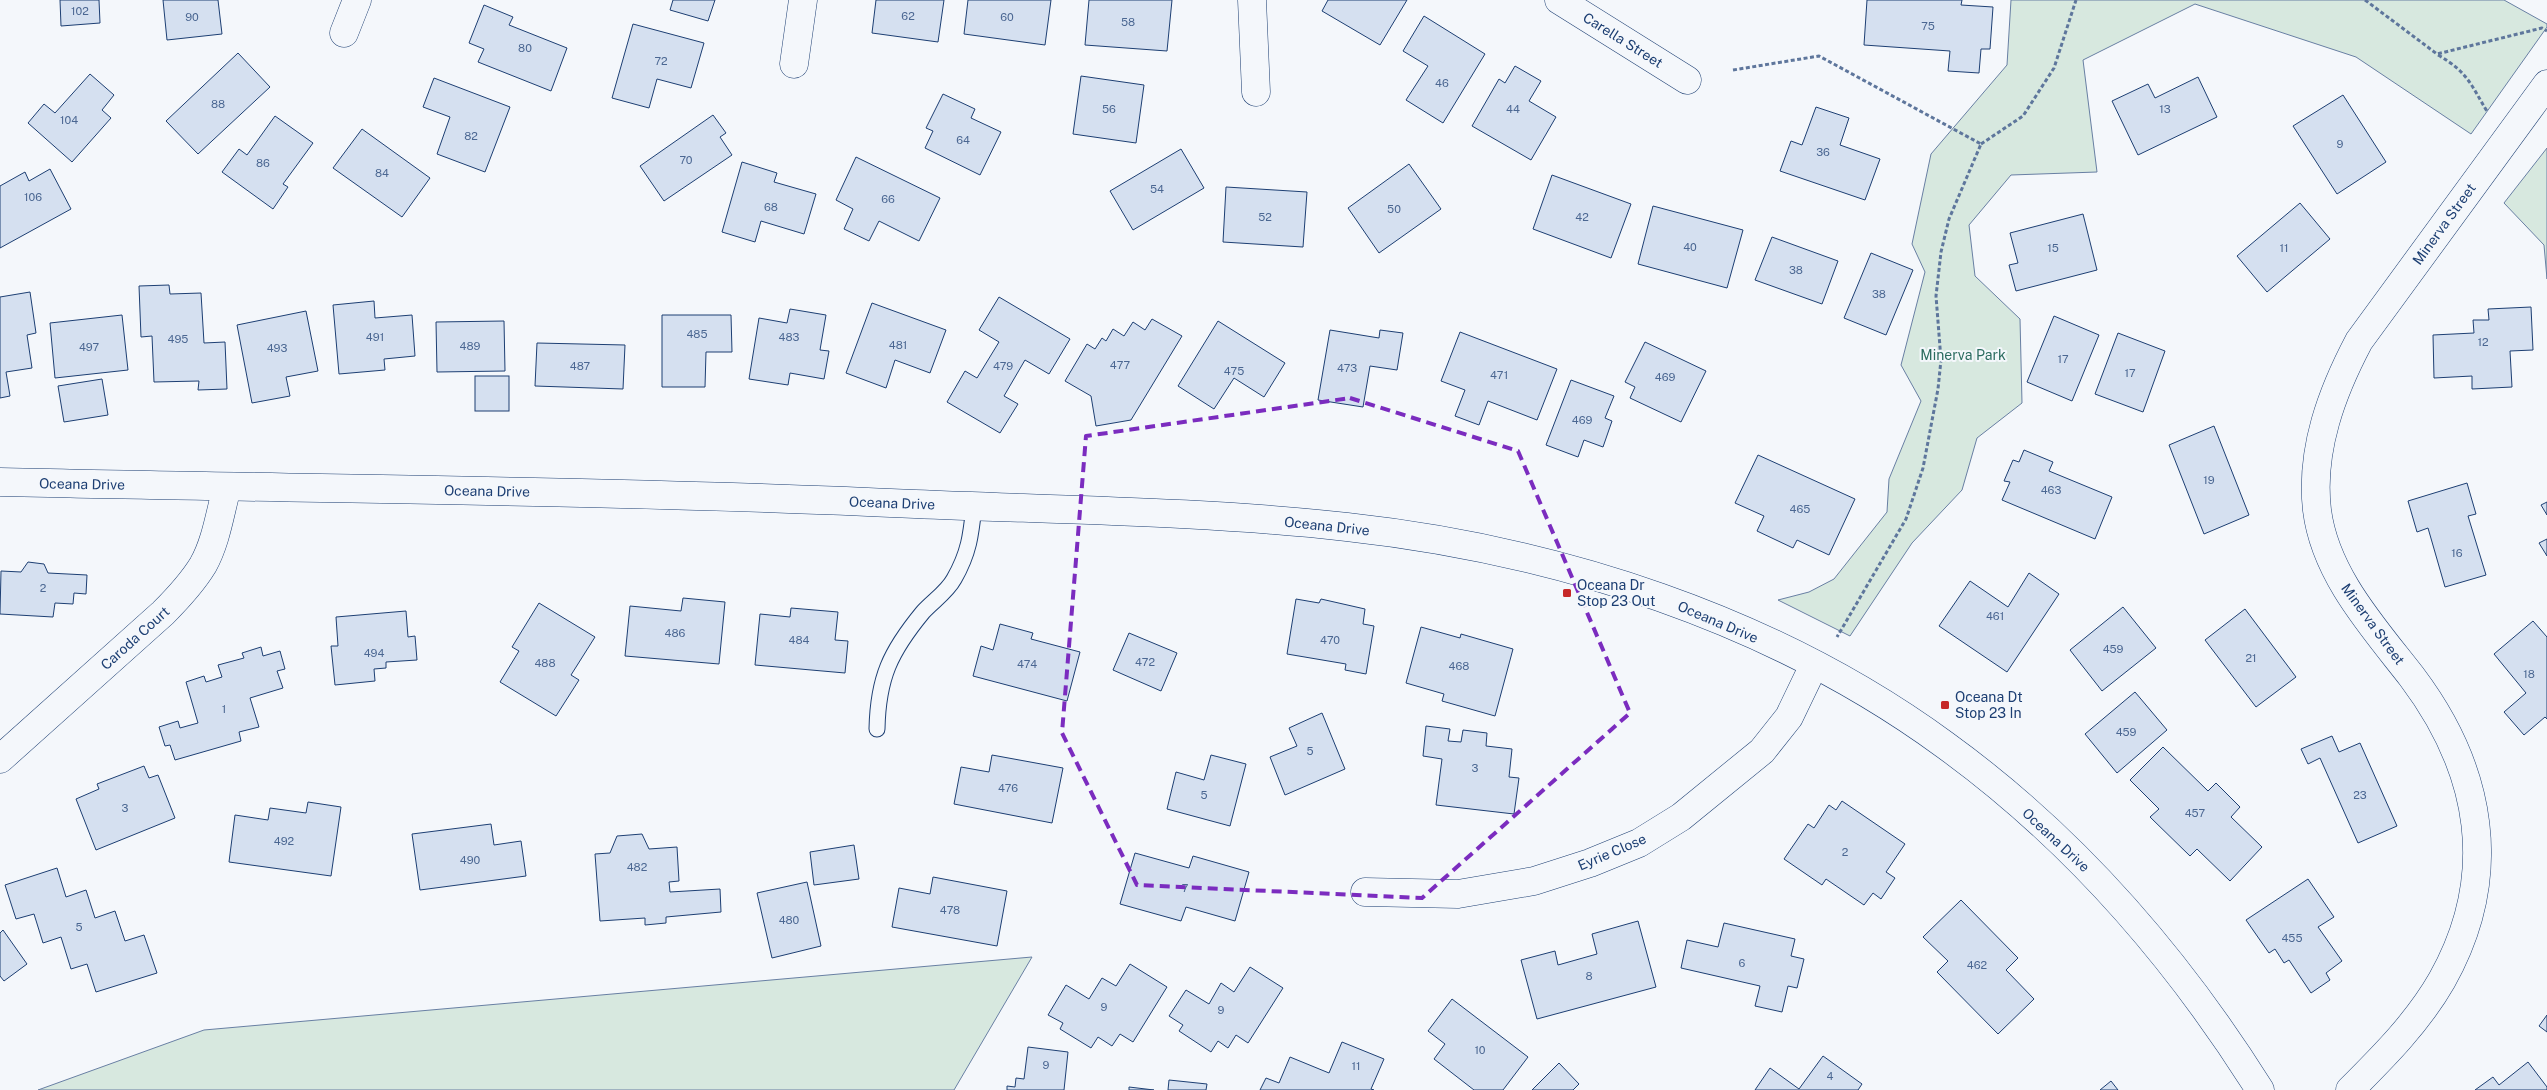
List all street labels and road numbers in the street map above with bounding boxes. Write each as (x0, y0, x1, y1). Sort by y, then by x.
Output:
street label: Carella Street (1580, 9, 1666, 71)
street label: Minerva Street (2409, 180, 2479, 268)
street label: Oceana Drive (39, 475, 125, 493)
street label: Oceana Drive (444, 482, 530, 500)
street label: Oceana Drive (849, 494, 935, 512)
street label: Oceana Drive (1283, 514, 1371, 538)
street label: Minerva Street (2338, 580, 2408, 668)
street label: Oceana Drive (1675, 598, 1761, 646)
street label: Caroda Court (98, 603, 172, 673)
street label: Oceana Drive (2019, 805, 2093, 875)
street label: Eyrie Close (1575, 830, 1649, 874)

